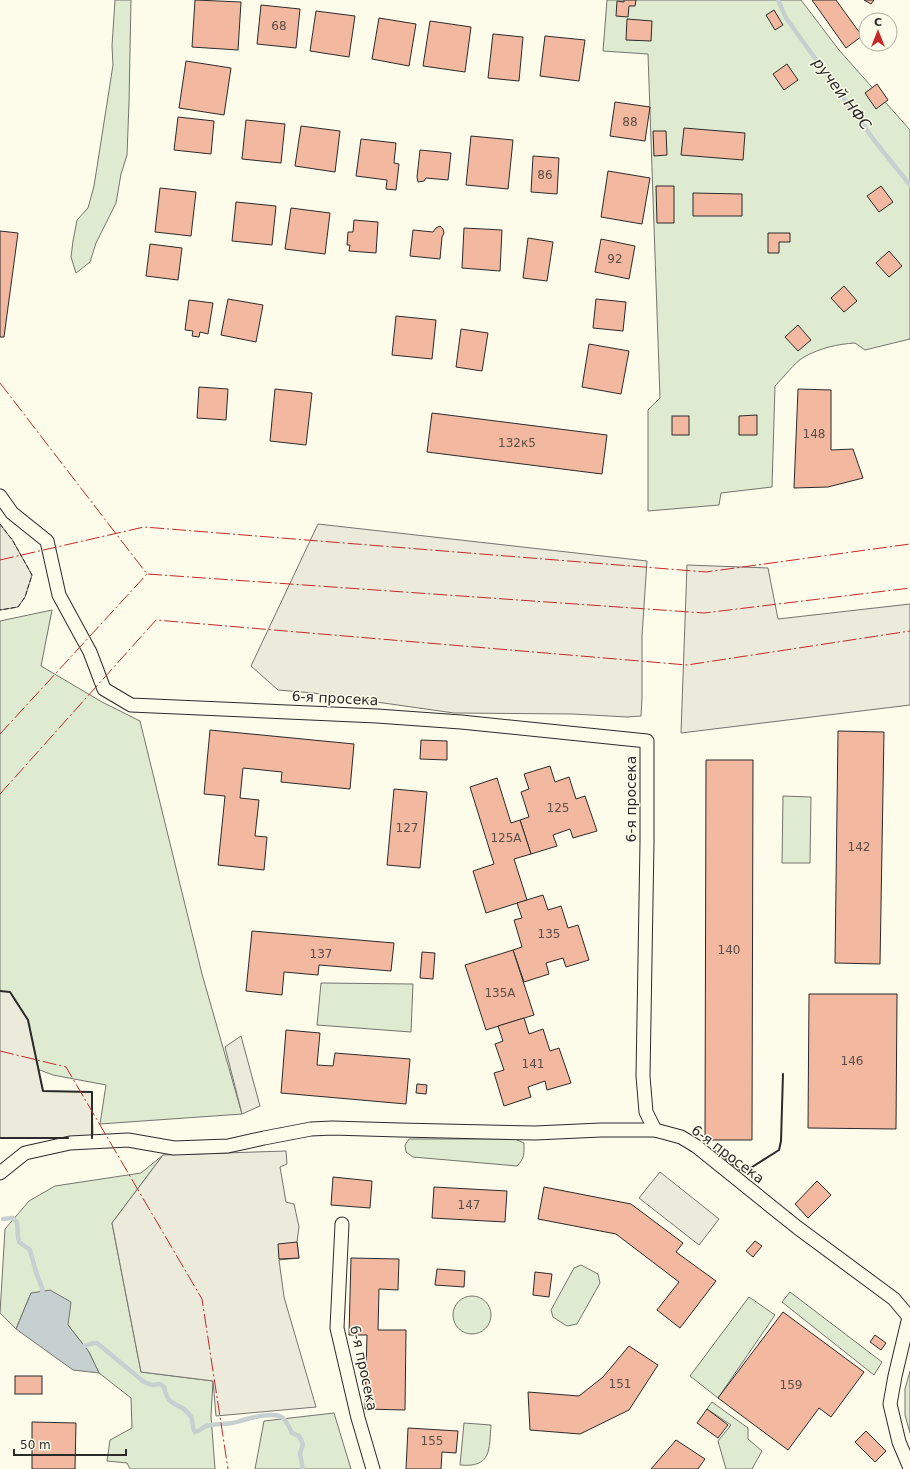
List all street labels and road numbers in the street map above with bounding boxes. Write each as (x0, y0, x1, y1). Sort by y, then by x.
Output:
street label: 6-я просека (291, 688, 379, 708)
street label: 6-я просека (623, 756, 639, 842)
street label: 6-я просека (689, 1121, 767, 1187)
street label: 6-я просека (347, 1324, 381, 1412)

